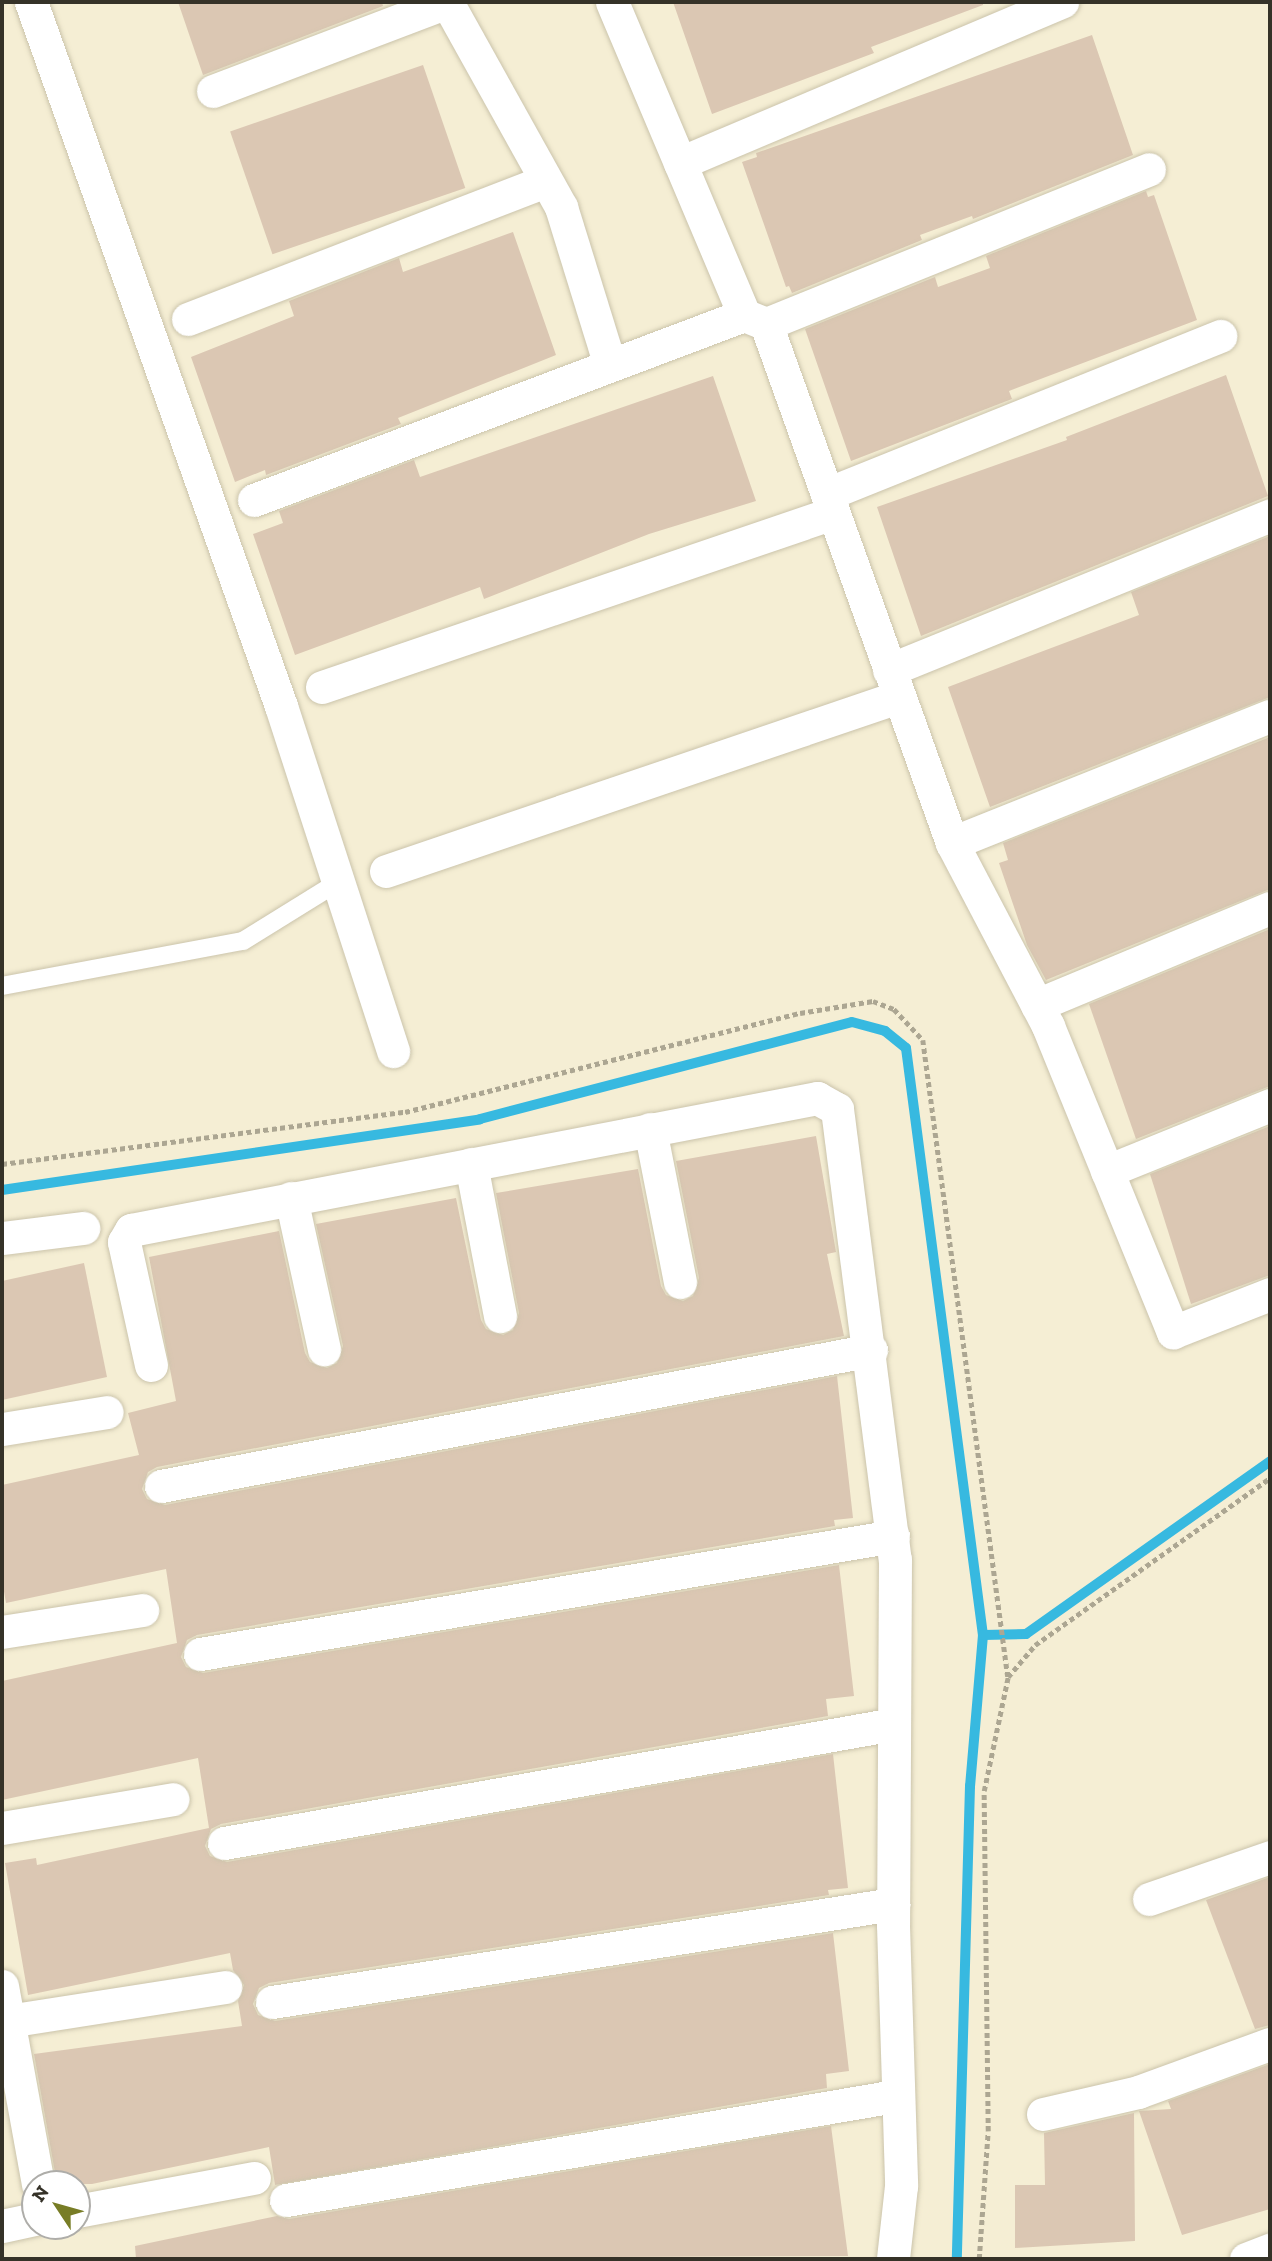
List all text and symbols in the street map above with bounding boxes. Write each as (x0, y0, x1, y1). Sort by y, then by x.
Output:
north arrow (21, 2170, 91, 2240)
text: N (27, 2181, 54, 2206)

